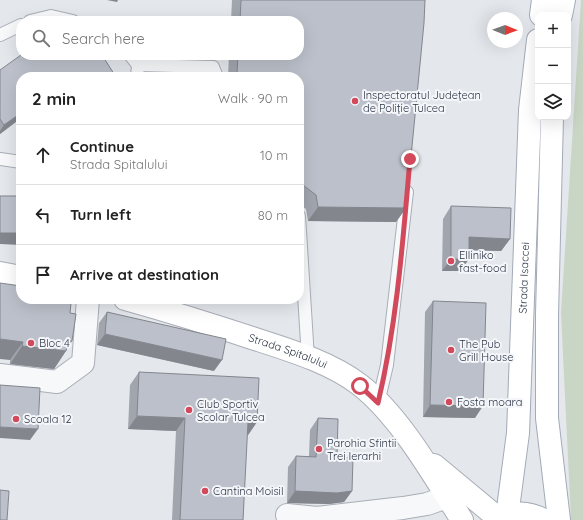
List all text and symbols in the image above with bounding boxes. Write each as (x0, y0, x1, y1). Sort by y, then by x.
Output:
north arrow (487, 12, 523, 48)
map controls (535, 12, 571, 120)
button: + (535, 12, 571, 48)
search box (16, 16, 304, 60)
icon: search (30, 27, 52, 49)
text: Search here (62, 29, 145, 48)
button: − (535, 48, 571, 84)
button: layers (535, 84, 571, 120)
text: 2 min (32, 88, 76, 109)
place label: Inspectoratul Județean de Poliție Tulcea (363, 88, 481, 115)
text: Walk · 90 m (218, 90, 288, 106)
marker: Inspectoratul Județean de Poliție Tulcea (350, 96, 360, 106)
text: Continue (70, 137, 134, 156)
icon: ahead (32, 144, 54, 166)
text: 10 m (260, 147, 288, 163)
route end (401, 150, 419, 168)
text: Strada Spitalului (70, 156, 167, 172)
icon: left (32, 204, 54, 226)
text: Turn left (70, 205, 132, 224)
text: 80 m (258, 207, 288, 223)
street label: Strada Isaccei (515, 242, 532, 314)
place label: Elliniko fast-food (459, 248, 506, 275)
marker: Elliniko fast-food (446, 256, 456, 266)
icon: arrive (32, 264, 54, 286)
text: Arrive at destination (70, 265, 219, 284)
street label: Strada Spitalului (247, 330, 330, 371)
place label: Bloc 4 (39, 336, 70, 350)
place label: The Pub Grill House (459, 337, 514, 364)
marker: Bloc 4 (26, 338, 36, 348)
marker: The Pub Grill House (446, 345, 456, 355)
route start (351, 377, 369, 395)
place label: Fosta moara (457, 395, 522, 409)
place label: Club Sportiv Scolar Tulcea (197, 397, 265, 424)
marker: Fosta moara (444, 397, 454, 407)
marker: Club Sportiv Scolar Tulcea (184, 405, 194, 415)
place label: Scoala 12 (24, 412, 72, 426)
marker: Scoala 12 (11, 414, 21, 424)
place label: Parohia Sfintii Trei Ierarhi (327, 436, 396, 463)
marker: Parohia Sfintii Trei Ierarhi (314, 444, 324, 454)
place label: Cantina Moisil (213, 484, 283, 498)
marker: Cantina Moisil (200, 486, 210, 496)

